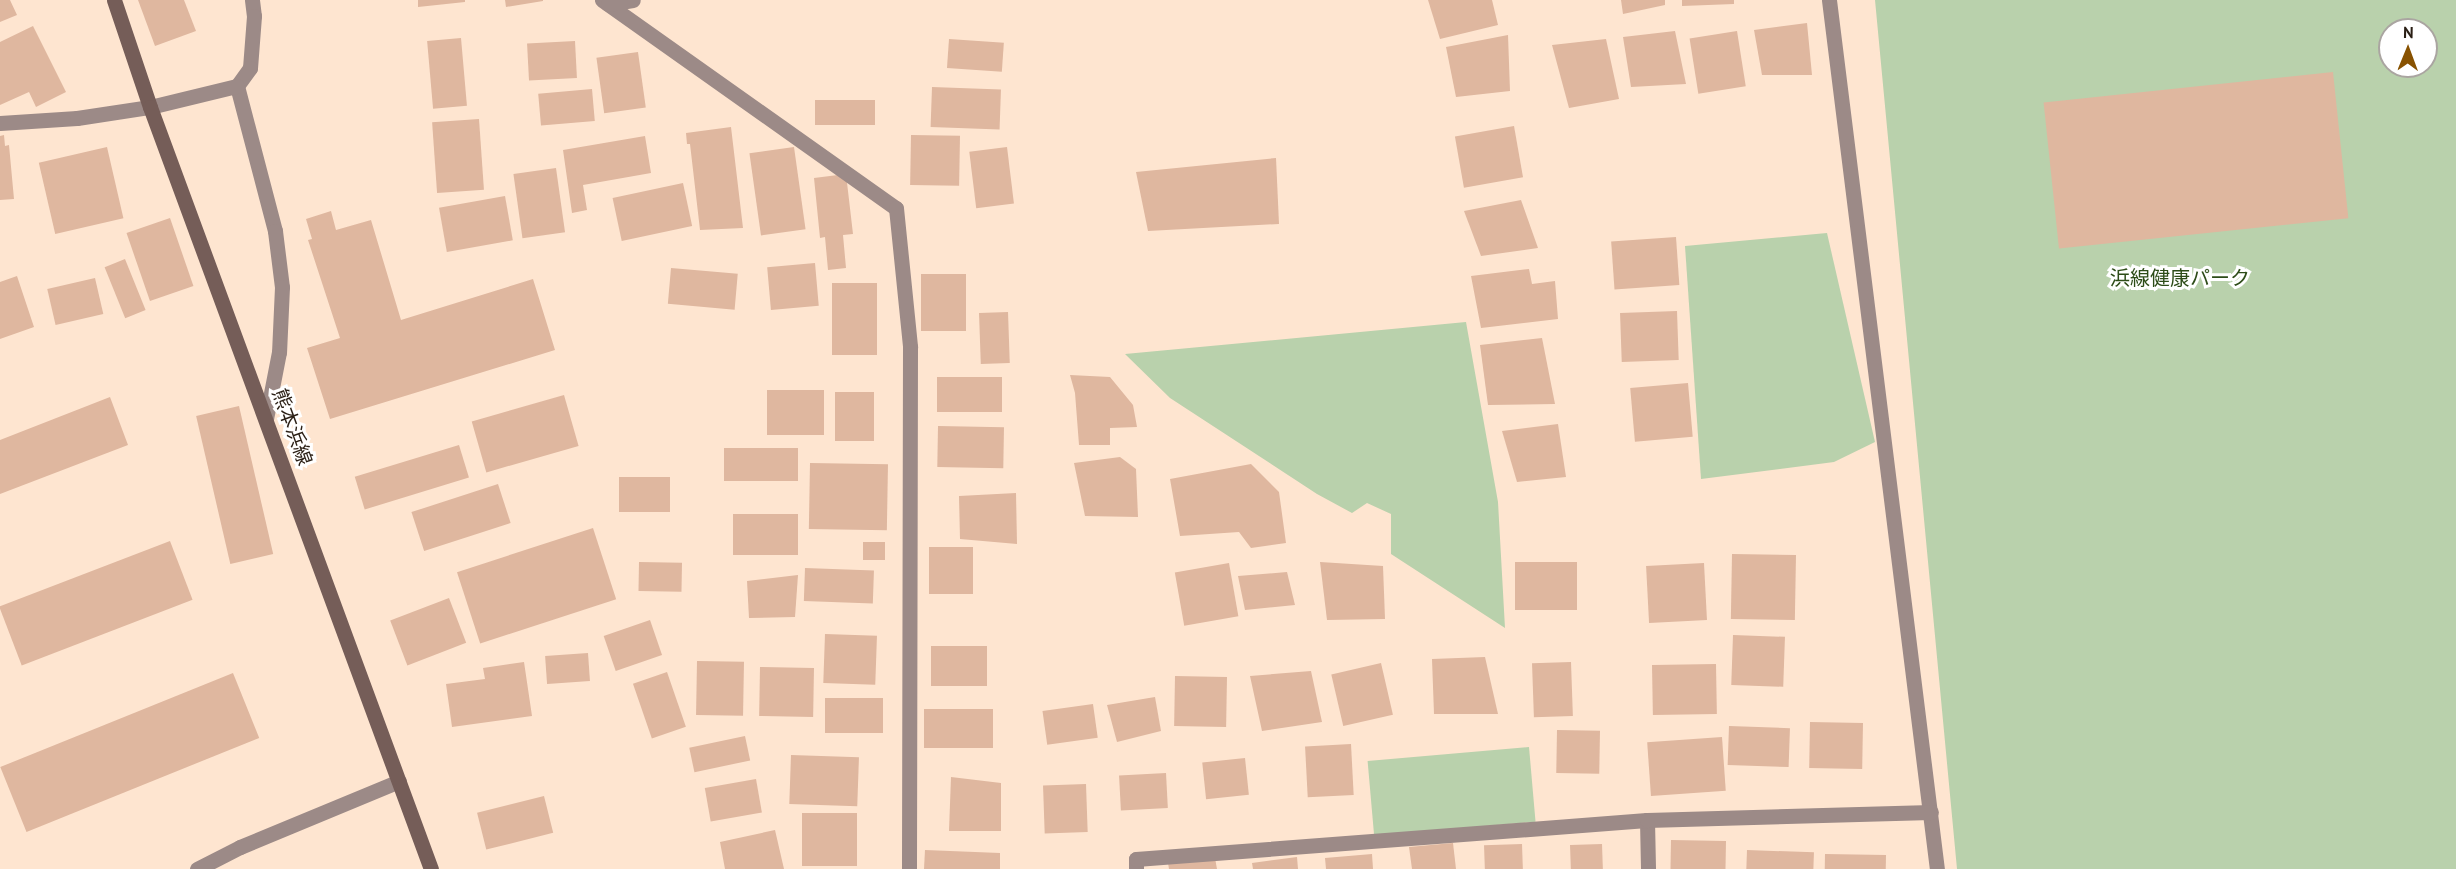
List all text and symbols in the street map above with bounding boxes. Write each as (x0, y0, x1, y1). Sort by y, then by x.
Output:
north arrow (2378, 18, 2438, 78)
text: N (2403, 22, 2414, 42)
park label: 浜線健康パーク (2110, 266, 2250, 290)
street label: 熊本浜線 (267, 385, 317, 469)

